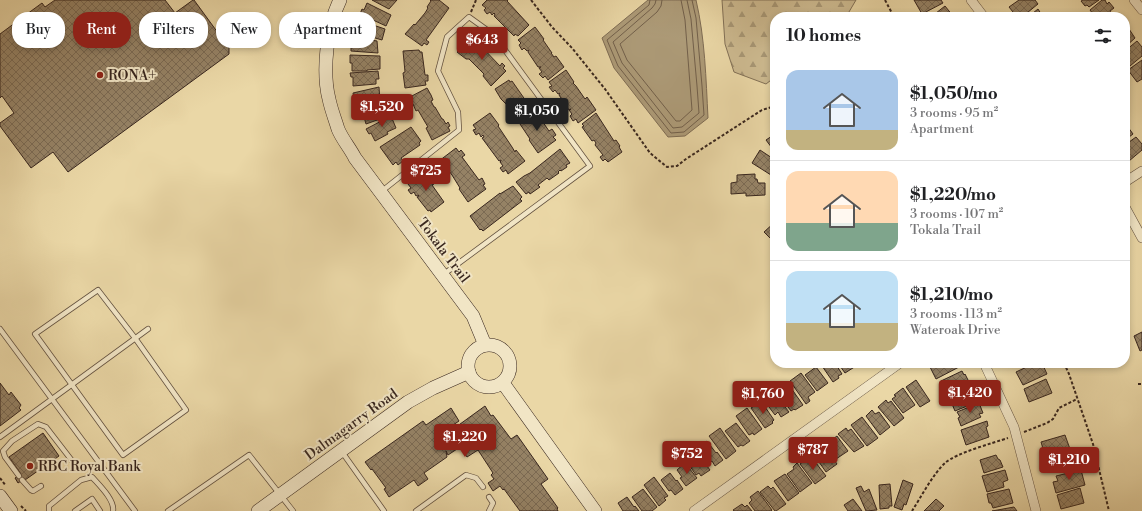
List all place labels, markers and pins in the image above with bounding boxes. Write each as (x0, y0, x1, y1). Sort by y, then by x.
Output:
pin: $643 (458, 27, 506, 61)
place label: RONA+ (108, 67, 156, 85)
marker: RONA+ (95, 70, 105, 80)
pin: $1,520 (349, 94, 415, 128)
pin: $1,050 (504, 98, 570, 132)
pin: $725 (402, 158, 450, 192)
pin: $1,420 (937, 380, 1003, 414)
pin: $1,760 (730, 381, 796, 415)
pin: $1,220 (432, 424, 498, 458)
pin: $787 (789, 437, 837, 471)
pin: $752 (663, 441, 711, 475)
pin: $1,210 (1036, 447, 1102, 481)
place label: RBC Royal Bank (38, 458, 141, 476)
marker: RBC Royal Bank (25, 461, 35, 471)

